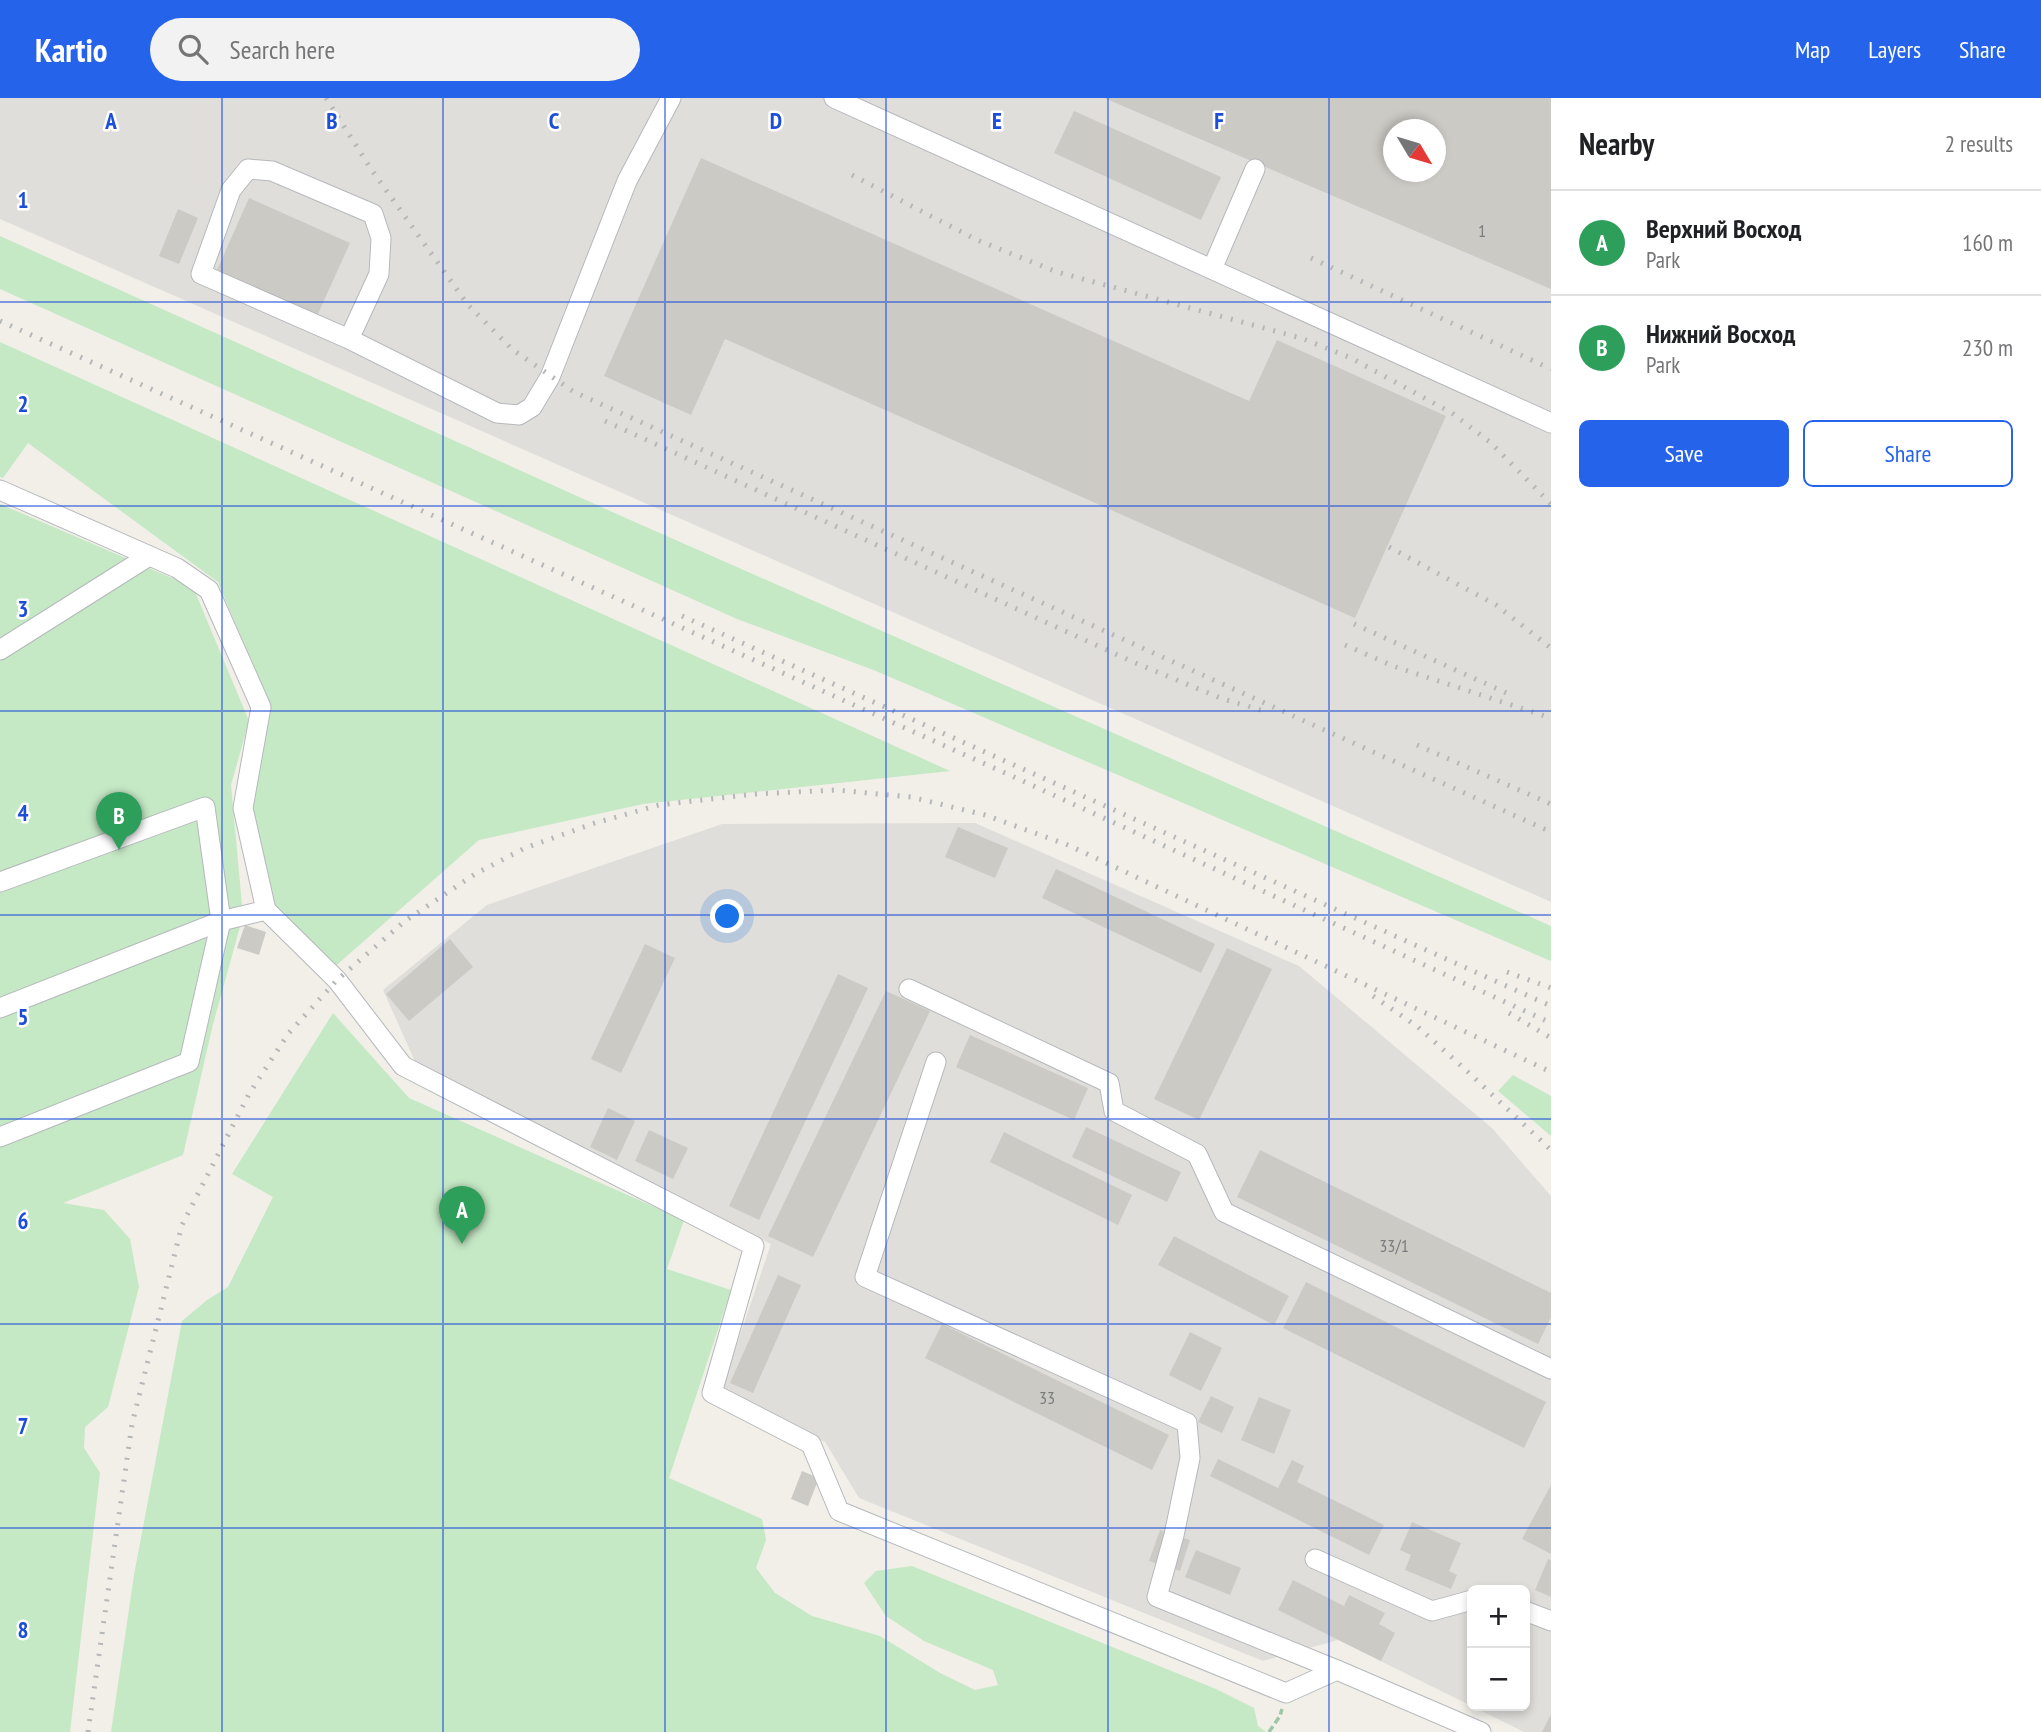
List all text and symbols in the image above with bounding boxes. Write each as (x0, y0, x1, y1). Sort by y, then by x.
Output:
search box (150, 18, 640, 81)
text: Kartio (35, 28, 108, 71)
icon: search (174, 30, 212, 68)
text: Search here (230, 33, 335, 66)
text: Map (1795, 34, 1830, 65)
text: Layers (1868, 34, 1921, 65)
text: Share (1959, 34, 2006, 65)
text: A (104, 106, 117, 135)
text: B (326, 106, 338, 135)
text: C (549, 106, 560, 135)
text: D (770, 106, 782, 135)
text: E (992, 106, 1002, 135)
text: F (1214, 106, 1224, 135)
north arrow (1383, 119, 1446, 182)
text: Nearby (1579, 124, 1654, 163)
text: 2 results (1945, 129, 2013, 158)
text: 1 (18, 185, 29, 214)
text: Верхний Восход (1646, 212, 1801, 245)
house number: 1 (1478, 219, 1486, 242)
text: A (1596, 228, 1608, 257)
text: 160 m (1962, 228, 2013, 257)
text: Park (1646, 245, 1680, 274)
text: Нижний Восход (1646, 317, 1795, 350)
text: B (1596, 333, 1608, 362)
text: 230 m (1962, 333, 2013, 362)
text: Park (1646, 350, 1680, 379)
text: 2 (18, 389, 29, 418)
button: Save (1579, 420, 1789, 487)
button: Share (1803, 420, 2013, 487)
text: 3 (18, 594, 29, 623)
pin: B (96, 792, 142, 850)
text: 4 (18, 798, 29, 827)
your location (710, 899, 744, 933)
text: 5 (18, 1002, 29, 1031)
pin: A (439, 1186, 485, 1244)
text: 6 (18, 1206, 29, 1235)
house number: 33/1 (1379, 1234, 1409, 1257)
house number: 33 (1039, 1386, 1055, 1409)
text: 7 (18, 1411, 29, 1440)
map controls (1467, 1585, 1530, 1711)
button: + (1467, 1585, 1530, 1648)
text: 8 (18, 1615, 29, 1644)
button: − (1467, 1648, 1530, 1711)

